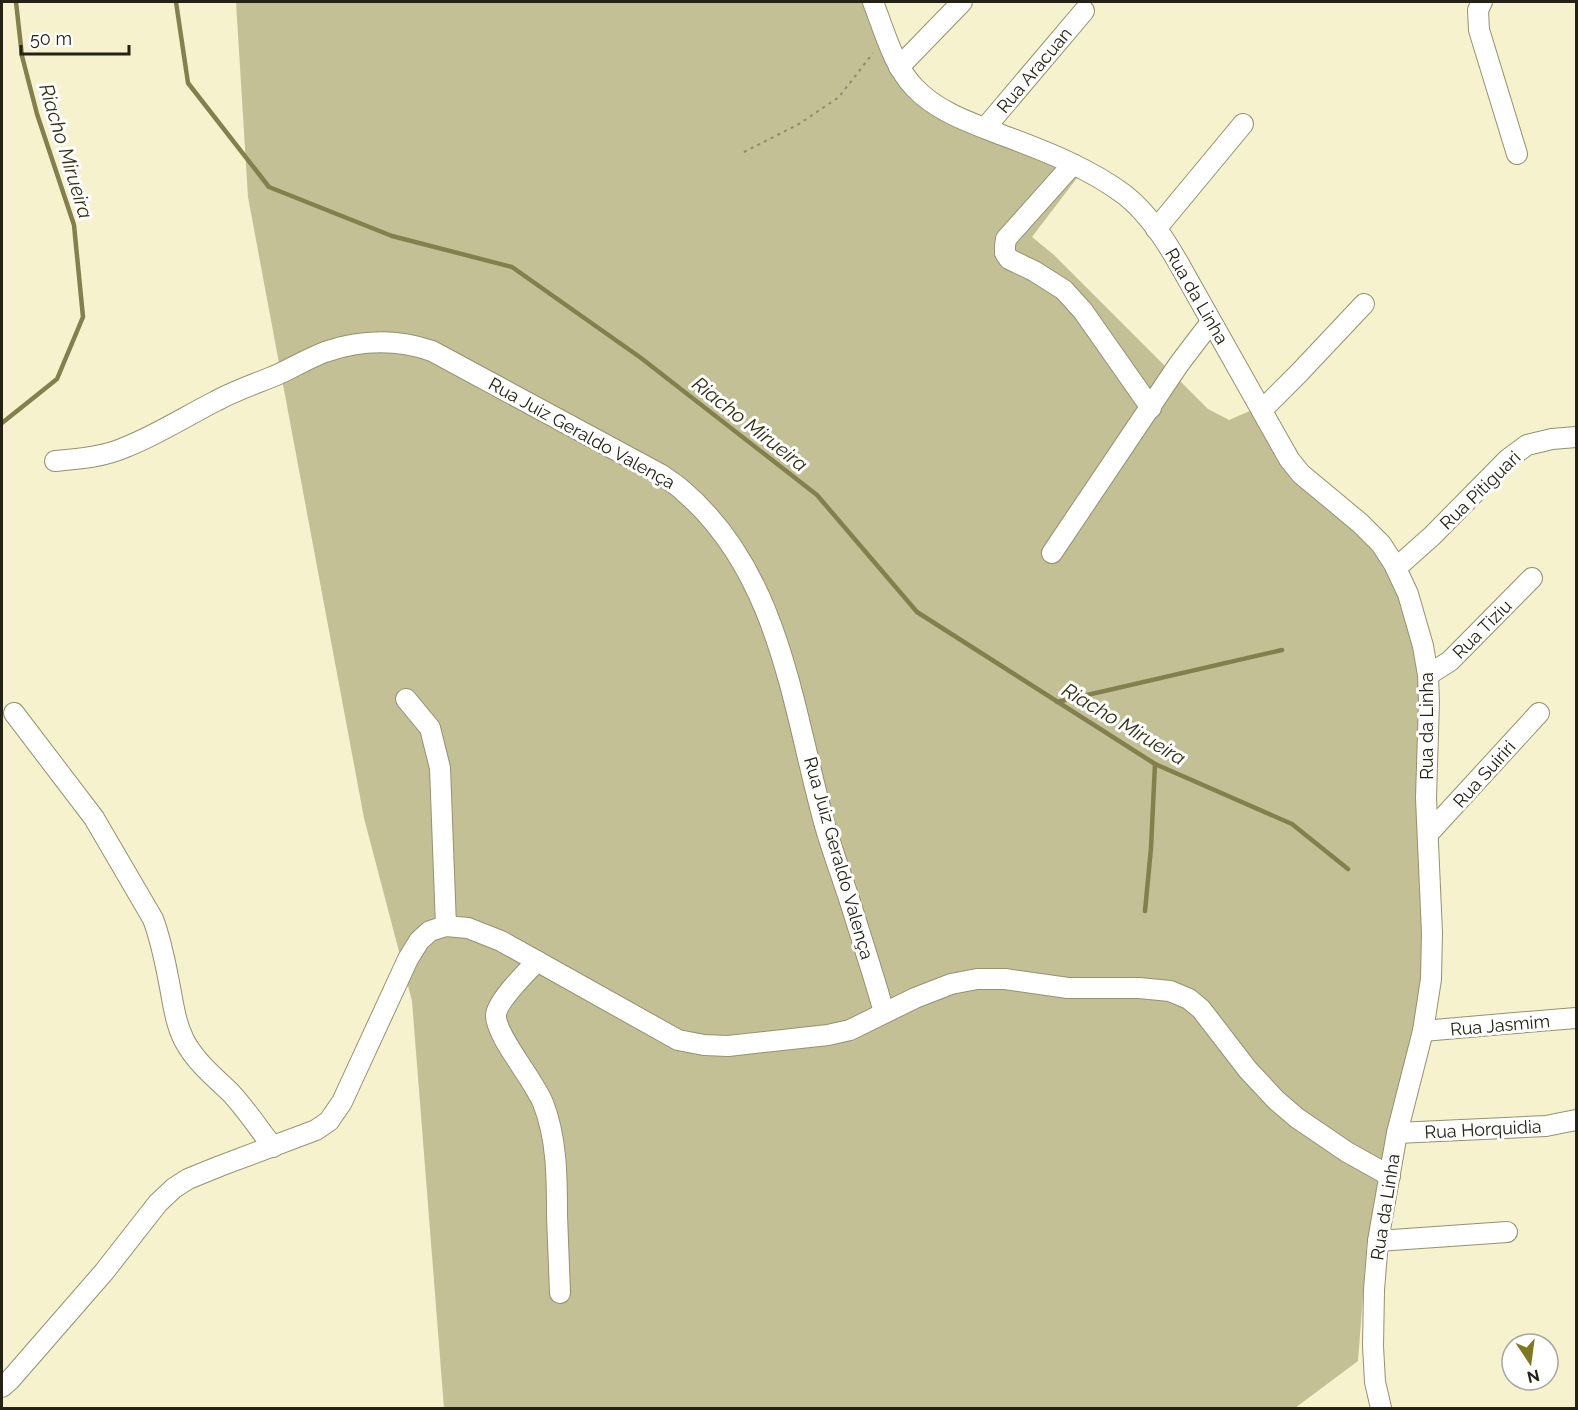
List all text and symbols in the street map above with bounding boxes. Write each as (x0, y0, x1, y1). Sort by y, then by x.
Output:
scale bar (21, 18, 129, 56)
street label: Rua Aracuan (992, 23, 1076, 117)
text: 50 m (30, 28, 72, 49)
water label: Riacho Mirueira (34, 81, 98, 221)
street label: Rua da Linha (1161, 244, 1233, 348)
water label: Riacho Mirueira (688, 372, 812, 476)
street label: Rua Juiz Geraldo Valença (485, 373, 679, 493)
street label: Rua Pitiguari (1435, 446, 1525, 534)
street label: Rua Tiziu (1448, 595, 1516, 663)
street label: Rua da Linha (1416, 672, 1437, 780)
water label: Riacho Mirueira (1058, 678, 1190, 770)
street label: Rua Suiriri (1449, 736, 1519, 812)
street label: Rua Juiz Geraldo Valença (800, 754, 878, 962)
street label: Rua Jasmim (1449, 1010, 1551, 1040)
street label: Rua Horquidia (1424, 1115, 1542, 1143)
street label: Rua da Linha (1366, 1152, 1404, 1262)
north arrow (1500, 1332, 1560, 1392)
text: N (1525, 1365, 1541, 1387)

